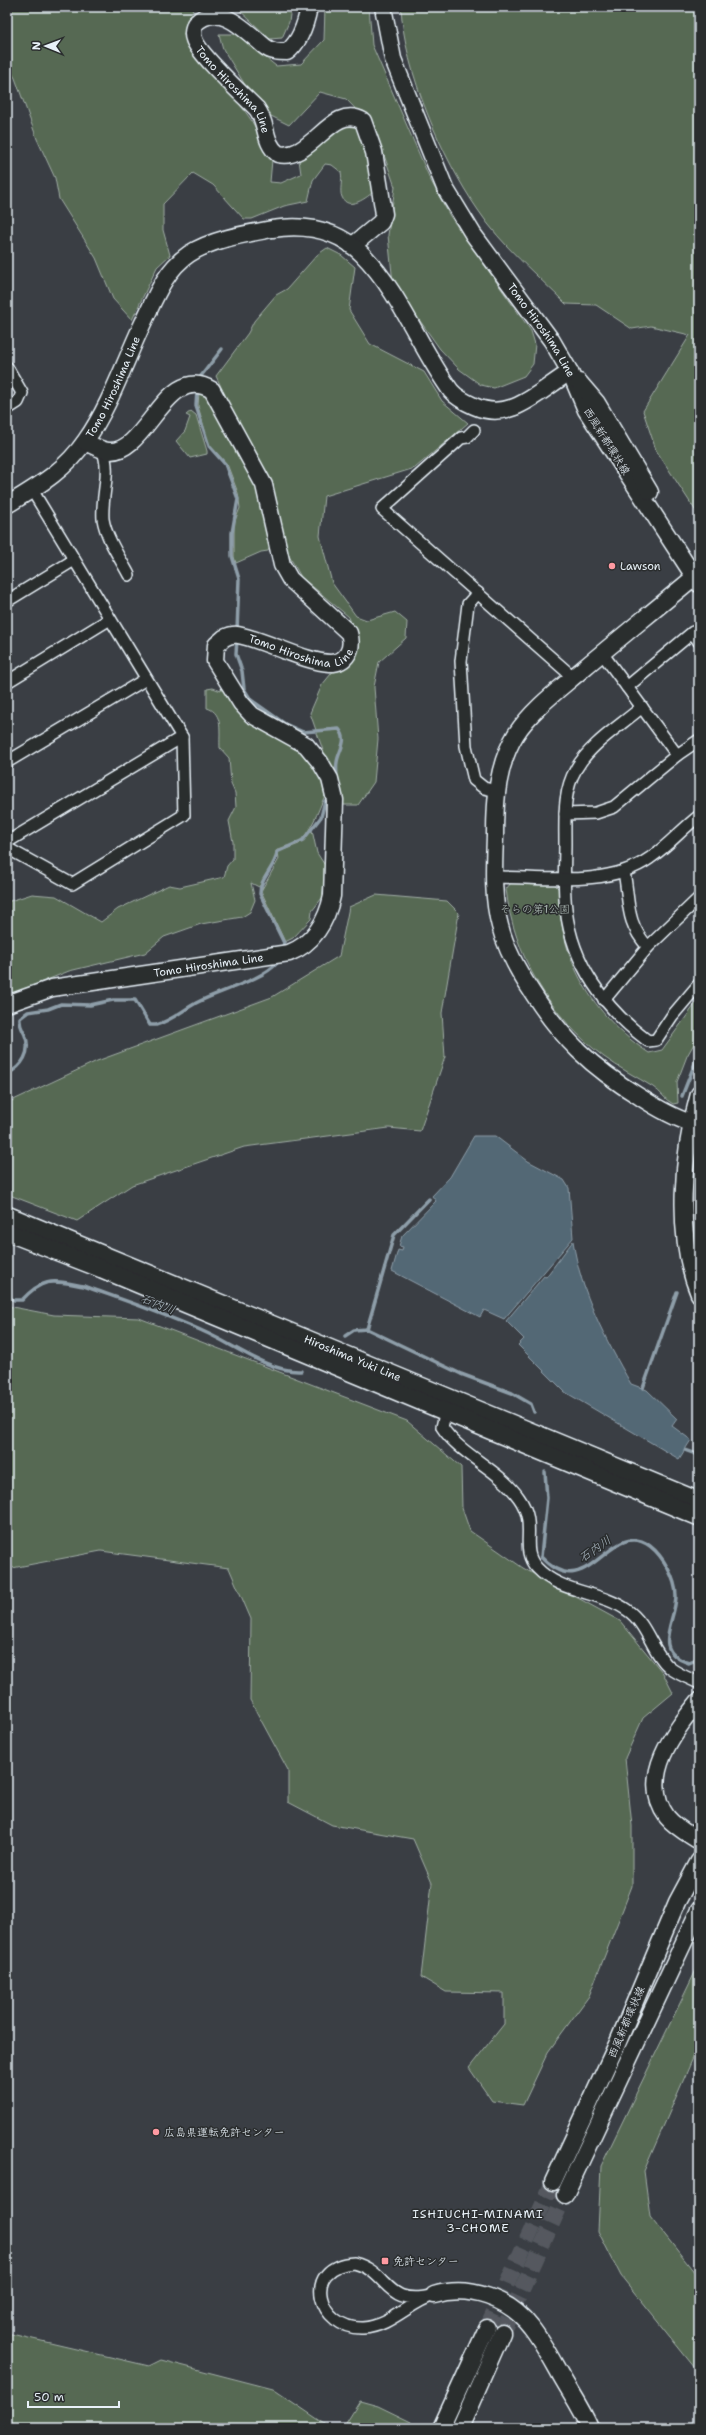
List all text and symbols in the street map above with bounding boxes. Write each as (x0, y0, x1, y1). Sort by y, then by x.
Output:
north arrow (26, 26, 66, 66)
text: N (29, 41, 44, 50)
street label: Tomo Hiroshima Line (192, 43, 273, 135)
street label: Tomo Hiroshima Line (504, 280, 578, 379)
street label: Tomo Hiroshima Line (83, 334, 144, 441)
street label: 西風新都環状線 (580, 405, 633, 478)
place label: Lawson (620, 559, 661, 574)
marker: Lawson (607, 561, 617, 571)
street label: Tomo Hiroshima Line (247, 631, 357, 671)
park label: そらの第1公園 (500, 902, 570, 917)
street label: Tomo Hiroshima Line (153, 950, 264, 981)
water label: 石内川 (138, 1290, 178, 1318)
street label: Hiroshima Yuki Line (302, 1332, 403, 1385)
water label: 石内川 (576, 1532, 614, 1566)
street label: 西風新都環状線 (605, 1984, 648, 2061)
place label: 広島県運転免許センター (164, 2125, 285, 2140)
marker: 広島県運転免許センター (151, 2127, 161, 2137)
district label: ISHIUCHI-MINAMI 3-CHOME (412, 2206, 544, 2236)
place label: 免許センター (393, 2254, 459, 2269)
marker: 免許センター (380, 2256, 390, 2266)
scale bar (28, 2383, 119, 2409)
text: 50 m (34, 2389, 64, 2405)

